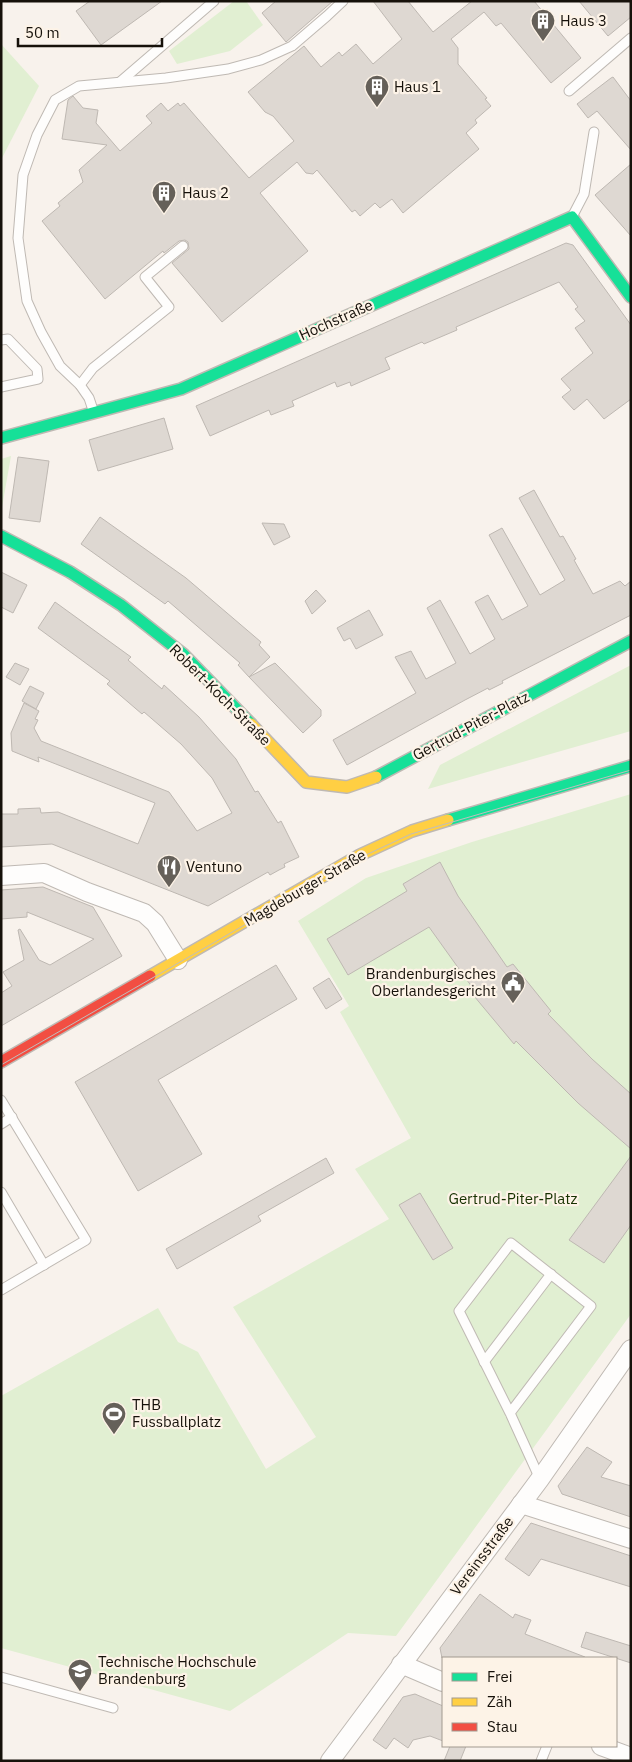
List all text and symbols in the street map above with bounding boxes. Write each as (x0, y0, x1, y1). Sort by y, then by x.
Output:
building icon: Haus 3 (530, 8, 556, 42)
place label: Haus 3 (560, 11, 607, 30)
scale bar (18, 15, 161, 47)
text: 50 m (25, 23, 60, 42)
building icon: Haus 1 (364, 74, 390, 108)
place label: Haus 1 (394, 77, 441, 96)
building icon: Haus 2 (151, 180, 177, 214)
place label: Haus 2 (182, 183, 229, 202)
street label: Hochstraße (296, 295, 376, 344)
street label: Robert-Koch-Straße (166, 640, 275, 749)
street label: Gertrud-Piter-Platz (409, 687, 532, 764)
street label: Magdeburger Straße (240, 845, 369, 930)
restaurant icon: Ventuno (156, 854, 182, 888)
place label: Ventuno (186, 857, 242, 876)
place label: Brandenburgisches Oberlandesgericht (366, 964, 496, 1000)
public building icon: Brandenburgisches Oberlandesgericht (500, 970, 526, 1004)
park label: Gertrud-Piter-Platz (448, 1189, 578, 1208)
place label: THB Fussballplatz (132, 1395, 221, 1431)
sports icon: THB Fussballplatz (101, 1401, 127, 1435)
street label: Vereinsstraße (446, 1513, 517, 1599)
place label: Technische Hochschule Brandenburg (98, 1652, 257, 1688)
legend (442, 1657, 617, 1747)
school or university icon: Technische Hochschule Brandenburg (67, 1658, 93, 1692)
text: Frei (487, 1667, 513, 1686)
text: Zäh (487, 1692, 512, 1711)
text: Stau (487, 1717, 518, 1736)

